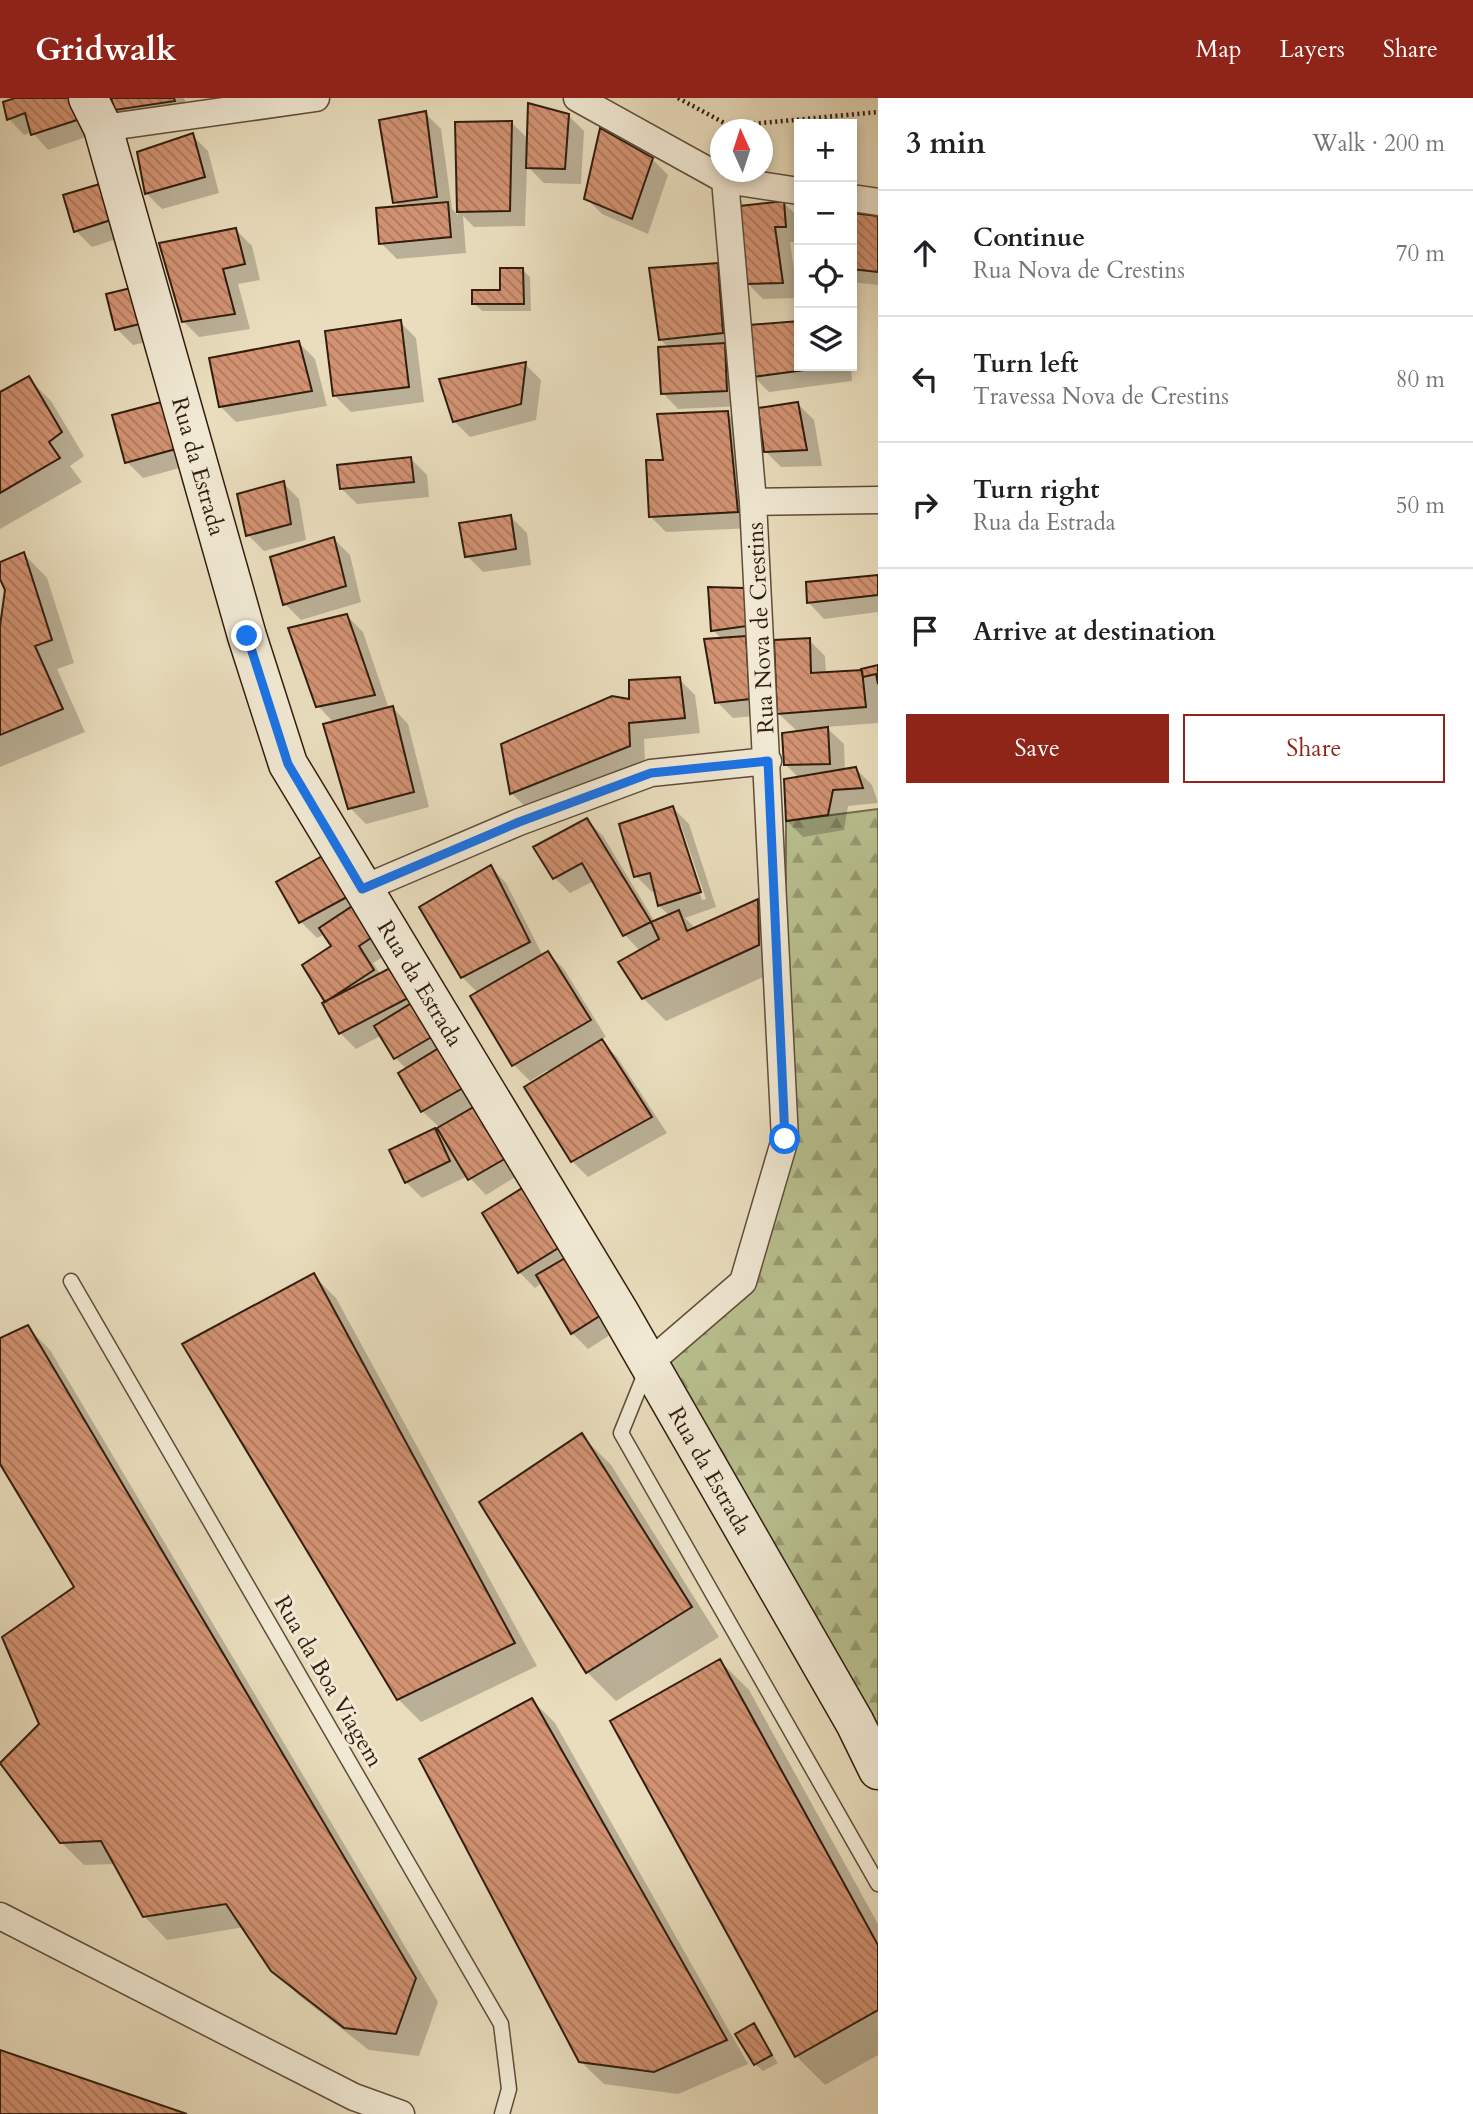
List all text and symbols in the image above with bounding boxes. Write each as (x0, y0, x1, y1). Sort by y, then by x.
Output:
text: Gridwalk (35, 27, 177, 72)
text: Map (1196, 33, 1242, 66)
text: Layers (1280, 33, 1345, 66)
text: Share (1383, 33, 1438, 66)
north arrow (710, 119, 773, 182)
map controls (794, 119, 857, 371)
button: + (794, 119, 857, 182)
text: 3 min (906, 123, 986, 164)
text: Walk · 200 m (1312, 128, 1445, 159)
button: − (794, 182, 857, 245)
text: Continue (973, 220, 1085, 255)
icon: ahead (906, 234, 944, 272)
text: 70 m (1396, 238, 1445, 269)
button: locate (794, 245, 857, 308)
text: Rua Nova de Crestins (973, 255, 1185, 286)
button: layers (794, 308, 857, 371)
text: Turn left (973, 346, 1078, 381)
icon: left (906, 360, 944, 398)
text: 80 m (1396, 364, 1445, 395)
text: Travessa Nova de Crestins (973, 381, 1229, 412)
street label: Rua da Estrada (164, 393, 233, 539)
text: Turn right (973, 472, 1100, 507)
icon: right (906, 486, 944, 524)
text: 50 m (1396, 490, 1445, 521)
text: Rua da Estrada (973, 507, 1116, 538)
street label: Rua Nova de Crestins (739, 521, 782, 735)
icon: arrive (906, 612, 944, 650)
text: Arrive at destination (973, 614, 1216, 649)
route end (231, 620, 262, 651)
button: Save (906, 714, 1169, 783)
button: Share (1183, 714, 1445, 783)
street label: Rua da Estrada (370, 914, 470, 1053)
route start (769, 1123, 800, 1154)
street label: Rua da Estrada (661, 1401, 759, 1540)
street label: Rua da Boa Viagem (267, 1590, 391, 1773)

